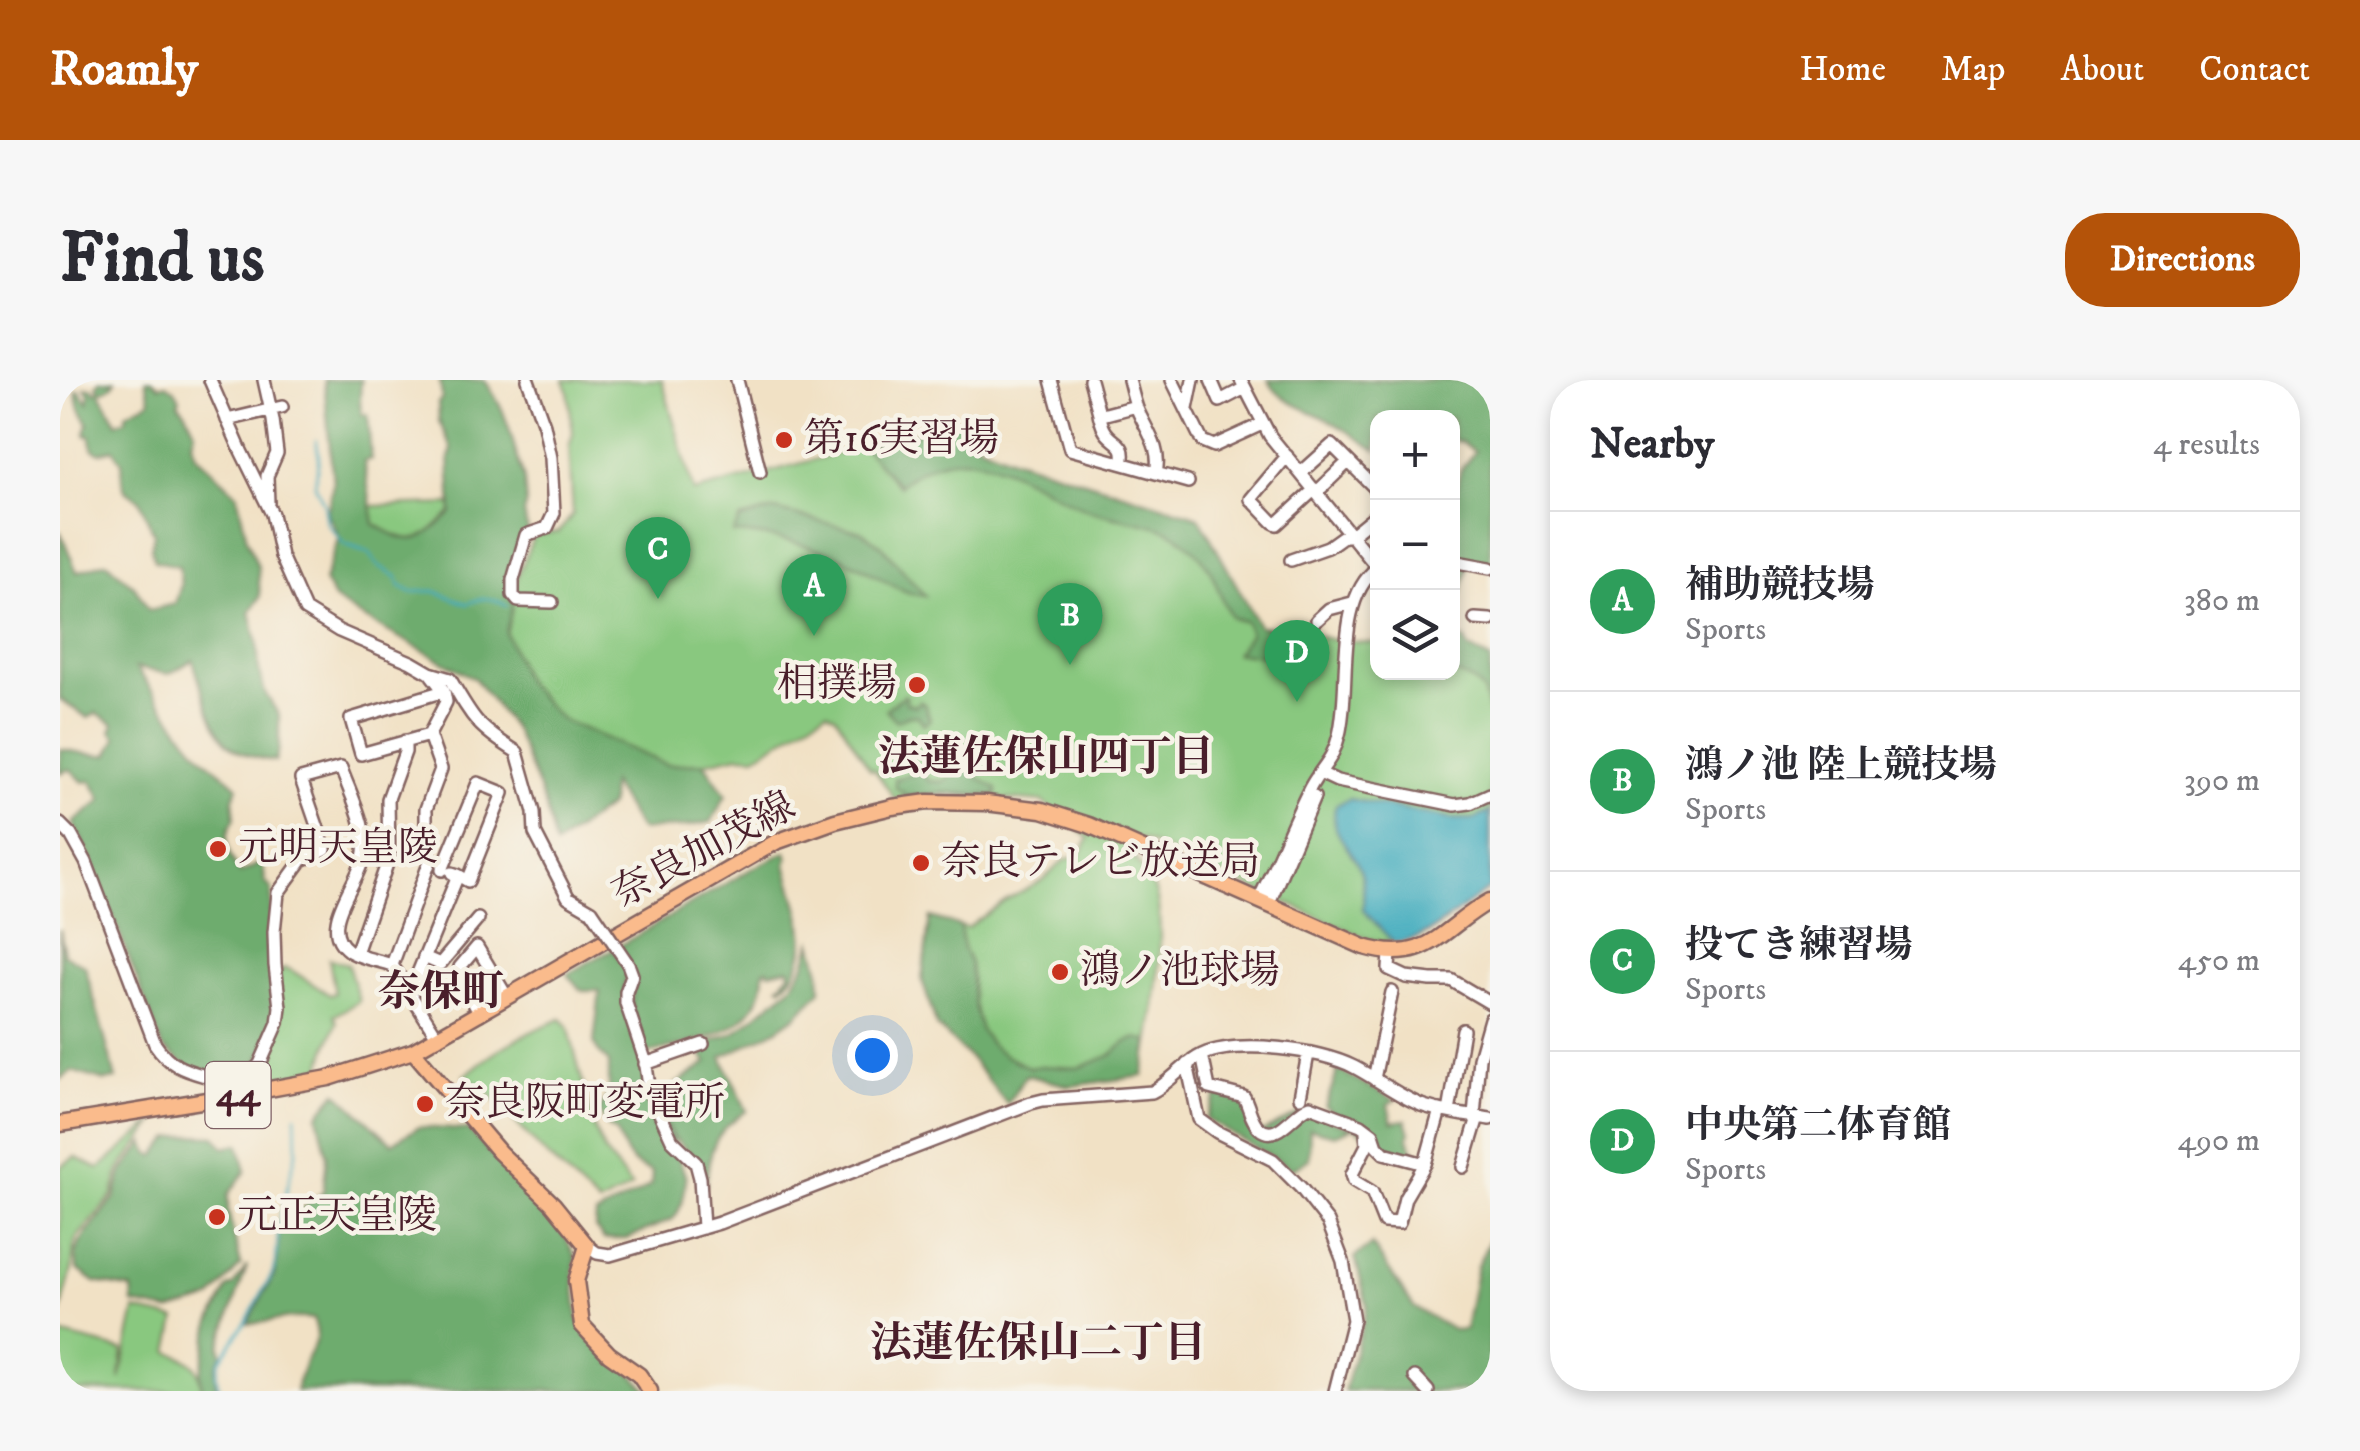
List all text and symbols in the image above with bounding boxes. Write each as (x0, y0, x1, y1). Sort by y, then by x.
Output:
text: Roamly (50, 40, 198, 100)
text: Home (1799, 48, 1886, 92)
text: Map (1941, 48, 2005, 92)
text: About (2060, 48, 2144, 92)
text: Contact (2199, 48, 2310, 92)
button: Directions (2065, 213, 2300, 307)
text: Find us (60, 216, 264, 304)
map controls (1370, 410, 1460, 680)
button: + (1370, 410, 1460, 500)
place label: 第16実習場 (804, 415, 999, 465)
text: Nearby (1590, 419, 1714, 471)
text: 4 results (2153, 425, 2260, 465)
marker: 第16実習場 (773, 429, 795, 451)
button: − (1370, 500, 1460, 590)
pin: C (626, 516, 690, 599)
pin: A (782, 554, 846, 636)
text: 補助競技場 (1685, 562, 1875, 610)
text: A (1612, 581, 1633, 621)
text: 380 m (2184, 581, 2260, 621)
pin: B (1038, 582, 1102, 665)
button: layers (1370, 590, 1460, 680)
text: Sports (1685, 610, 1766, 650)
pin: D (1264, 620, 1330, 702)
place label: 相撲場 (777, 660, 897, 710)
marker: 相撲場 (906, 674, 928, 696)
district label: 法蓮佐保山四丁目 (878, 732, 1214, 784)
text: 鴻ノ池 陸上競技場 (1685, 742, 1997, 790)
text: B (1612, 761, 1633, 801)
text: 390 m (2184, 761, 2260, 801)
street label: 奈良加茂線 (604, 782, 804, 920)
text: Sports (1685, 790, 1766, 830)
place label: 元明天皇陵 (238, 824, 438, 874)
marker: 元明天皇陵 (207, 838, 229, 860)
place label: 奈良テレビ放送局 (941, 838, 1260, 888)
marker: 奈良テレビ放送局 (910, 852, 932, 874)
text: 投てき練習場 (1685, 922, 1913, 970)
text: C (1612, 941, 1633, 981)
text: 450 m (2178, 941, 2260, 981)
place label: 鴻ノ池球場 (1080, 947, 1280, 997)
marker: 鴻ノ池球場 (1049, 961, 1071, 983)
district label: 奈保町 (378, 967, 504, 1019)
text: Sports (1685, 970, 1766, 1010)
your location (847, 1030, 898, 1081)
road number: 44 (206, 1062, 270, 1128)
place label: 奈良阪町変電所 (445, 1079, 725, 1129)
marker: 奈良阪町変電所 (414, 1093, 436, 1115)
text: 中央第二体育館 (1685, 1102, 1951, 1150)
text: D (1611, 1121, 1634, 1161)
text: 490 m (2177, 1121, 2260, 1161)
text: Sports (1685, 1150, 1766, 1190)
place label: 元正天皇陵 (237, 1192, 437, 1242)
marker: 元正天皇陵 (206, 1206, 228, 1228)
district label: 法蓮佐保山二丁目 (870, 1318, 1206, 1370)

